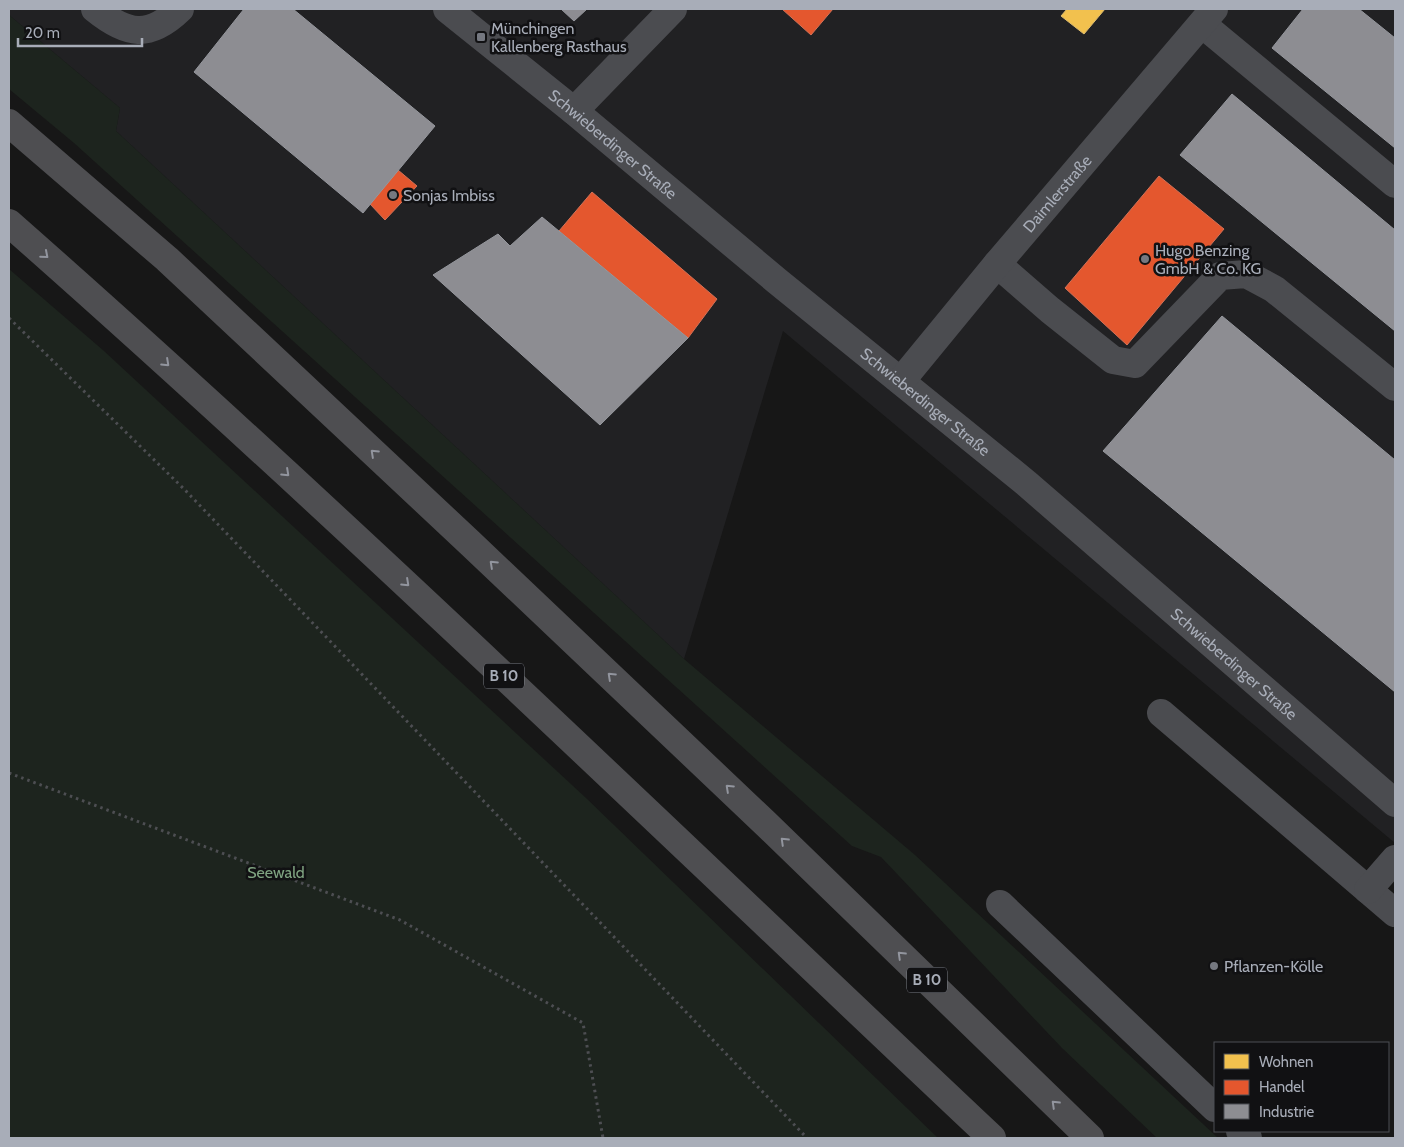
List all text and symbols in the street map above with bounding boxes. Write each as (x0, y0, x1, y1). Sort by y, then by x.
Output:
scale bar (18, 15, 141, 47)
place label: Münchingen Kallenberg Rasthaus (491, 19, 627, 56)
text: 20 m (25, 24, 60, 42)
marker: Münchingen Kallenberg Rasthaus (475, 31, 487, 43)
street label: Schwieberdinger Straße (545, 86, 681, 203)
street label: Daimlerstraße (1019, 151, 1096, 236)
place label: Sonjas Imbiss (403, 186, 495, 205)
marker: Sonjas Imbiss (387, 189, 399, 201)
place label: Hugo Benzing GmbH & Co. KG (1155, 241, 1261, 278)
one-way arrow (40, 249, 49, 258)
marker: Hugo Benzing GmbH & Co. KG (1139, 253, 1151, 265)
street label: Schwieberdinger Straße (857, 344, 994, 460)
one-way arrow (161, 357, 170, 366)
one-way arrow (371, 450, 380, 459)
one-way arrow (280, 467, 289, 476)
one-way arrow (489, 561, 498, 570)
one-way arrow (400, 577, 409, 586)
street label: Schwieberdinger Straße (1167, 604, 1301, 724)
road number: B 10 (484, 664, 524, 688)
one-way arrow (607, 673, 616, 682)
one-way arrow (725, 785, 734, 794)
one-way arrow (781, 838, 790, 847)
park label: Seewald (247, 863, 305, 882)
one-way arrow (898, 951, 907, 960)
place label: Pflanzen-Kölle (1224, 957, 1323, 976)
marker: Pflanzen-Kölle (1208, 960, 1220, 972)
road number: B 10 (907, 968, 947, 992)
legend (1214, 1042, 1389, 1132)
text: Wohnen (1259, 1053, 1313, 1071)
text: Handel (1259, 1078, 1305, 1096)
one-way arrow (1052, 1101, 1061, 1110)
text: Industrie (1259, 1103, 1314, 1121)

